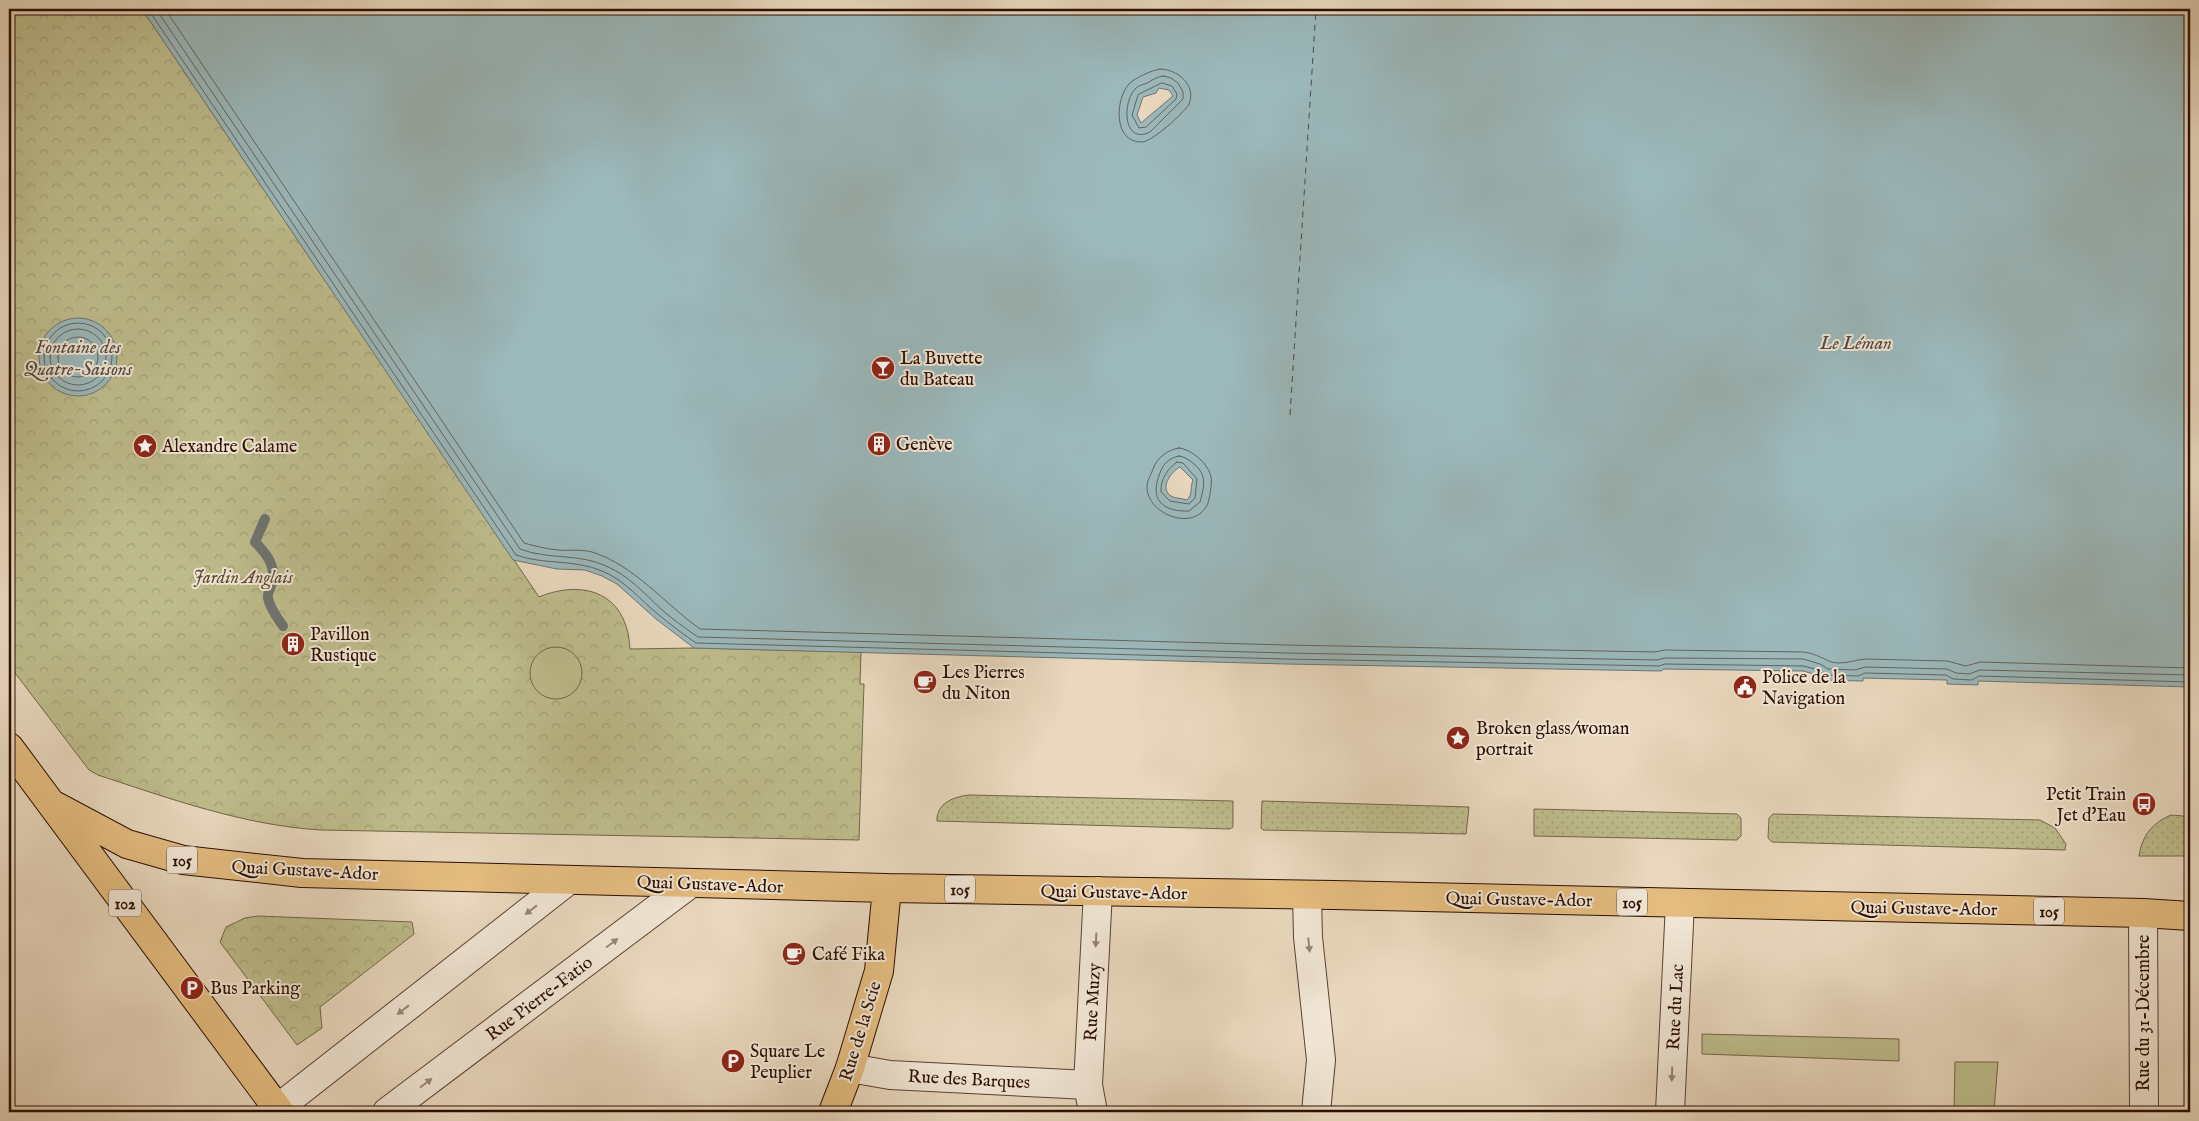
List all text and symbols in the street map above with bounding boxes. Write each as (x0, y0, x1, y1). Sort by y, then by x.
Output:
water label: Le Léman (1819, 332, 1892, 356)
water label: Fontaine des Quatre-Saisons (24, 336, 133, 382)
place label: La Buvette du Bateau (900, 348, 983, 392)
bar icon: La Buvette du Bateau (870, 355, 896, 381)
building icon: Genève (866, 431, 892, 457)
place icon: Alexandre Calame (132, 433, 158, 459)
place label: Genève (896, 434, 953, 457)
place label: Alexandre Calame (161, 436, 297, 459)
park label: Jardin Anglais (193, 567, 294, 590)
place label: Pavillon Rustique (310, 624, 377, 668)
building icon: Pavillon Rustique (280, 631, 306, 657)
place label: Les Pierres du Niton (942, 662, 1025, 706)
place label: Police de la Navigation (1762, 667, 1846, 711)
cafe icon: Les Pierres du Niton (912, 669, 938, 695)
public building icon: Police de la Navigation (1732, 674, 1758, 700)
place label: Broken glass/woman portrait (1476, 718, 1630, 762)
place icon: Broken glass/woman portrait (1445, 725, 1471, 751)
place label: Petit Train Jet d'Eau (2046, 784, 2126, 828)
bus stop icon: Petit Train Jet d'Eau (2131, 791, 2157, 817)
road number: 105 (167, 846, 197, 874)
street label: Quai Gustave-Ador (231, 856, 379, 887)
street label: Quai Gustave-Ador (636, 871, 784, 900)
road number: 105 (945, 876, 975, 902)
street label: Quai Gustave-Ador (1040, 881, 1188, 906)
street label: Quai Gustave-Ador (1445, 888, 1593, 913)
road number: 105 (1617, 889, 1647, 916)
road number: 102 (109, 890, 141, 916)
street label: Quai Gustave-Ador (1850, 897, 1998, 922)
road number: 105 (2034, 898, 2064, 924)
one-way arrow (524, 905, 538, 915)
one-way arrow (1091, 932, 1099, 948)
street label: Rue du 31-Décembre (2133, 935, 2156, 1091)
one-way arrow (1305, 937, 1313, 953)
one-way arrow (605, 938, 618, 949)
cafe icon: Café Fika (781, 941, 807, 967)
place label: Café Fika (812, 944, 885, 967)
street label: Rue Pierre-Fatio (482, 951, 598, 1047)
street label: Rue Muzy (1080, 962, 1107, 1042)
street label: Rue du Lac (1663, 963, 1690, 1051)
parking icon: Bus Parking (179, 975, 205, 1001)
place label: Bus Parking (210, 978, 300, 1001)
street label: Rue de la Scie (835, 979, 888, 1084)
one-way arrow (397, 1005, 410, 1016)
place label: Square Le Peuplier (750, 1041, 825, 1085)
parking icon: Square Le Peuplier (720, 1048, 746, 1074)
street label: Rue des Barques (907, 1066, 1031, 1095)
one-way arrow (1668, 1066, 1676, 1082)
one-way arrow (419, 1078, 433, 1088)

